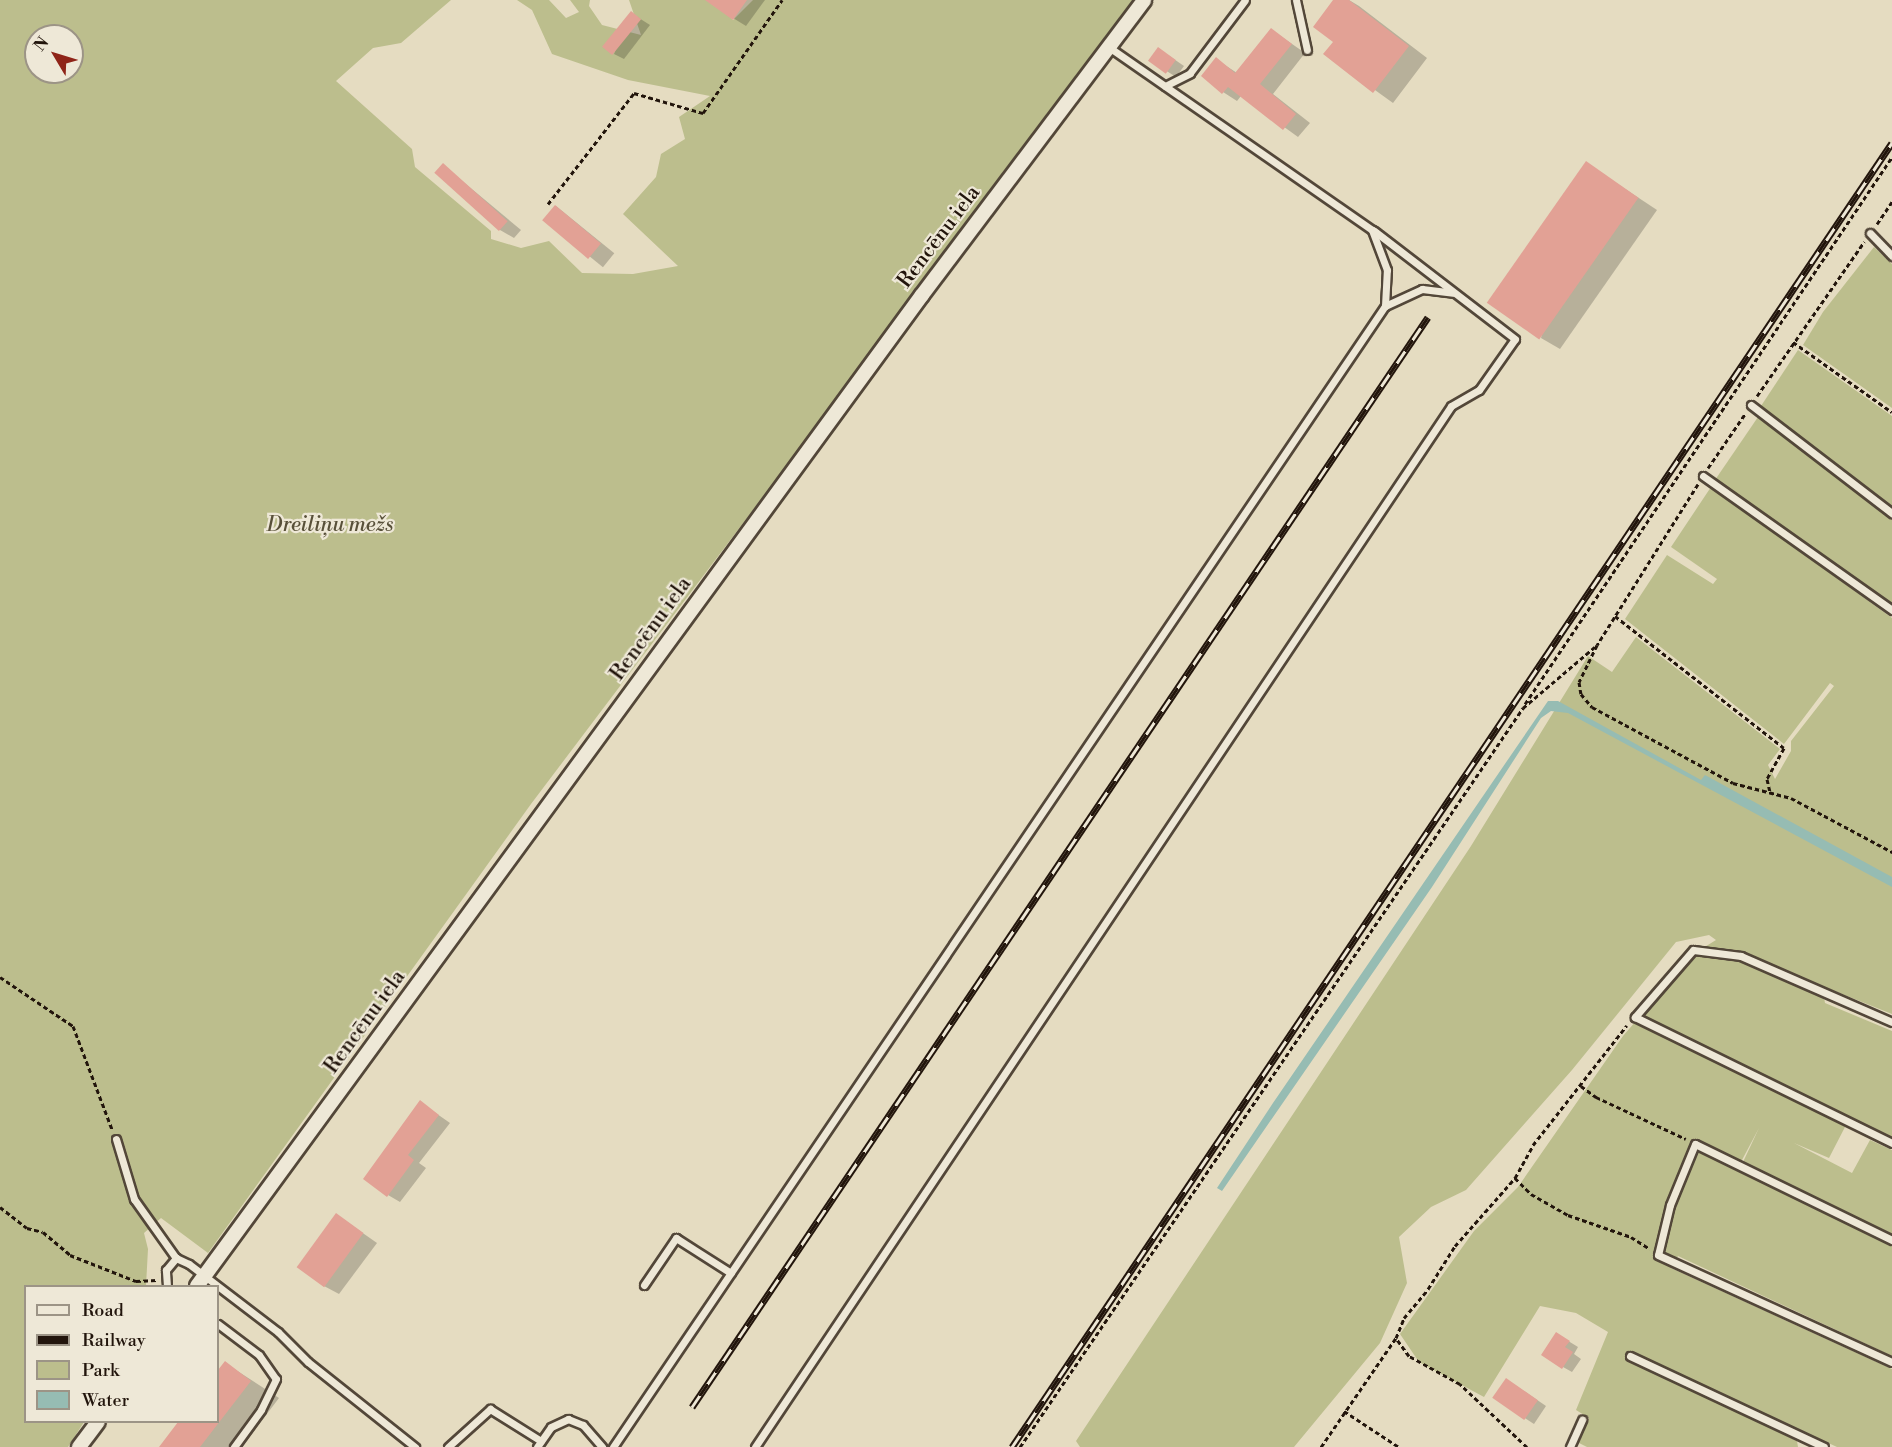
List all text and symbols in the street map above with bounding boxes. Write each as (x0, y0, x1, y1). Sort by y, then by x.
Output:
north arrow (24, 24, 84, 84)
text: N (30, 33, 53, 55)
street label: Rencēnu iela (892, 181, 986, 293)
park label: Dreiliņu mežs (267, 512, 393, 538)
street label: Rencēnu iela (605, 572, 697, 686)
street label: Rencēnu iela (319, 965, 411, 1079)
legend (24, 1285, 219, 1423)
text: Road (82, 1299, 124, 1322)
text: Railway (82, 1329, 145, 1352)
text: Park (82, 1359, 119, 1382)
text: Water (82, 1389, 129, 1412)

